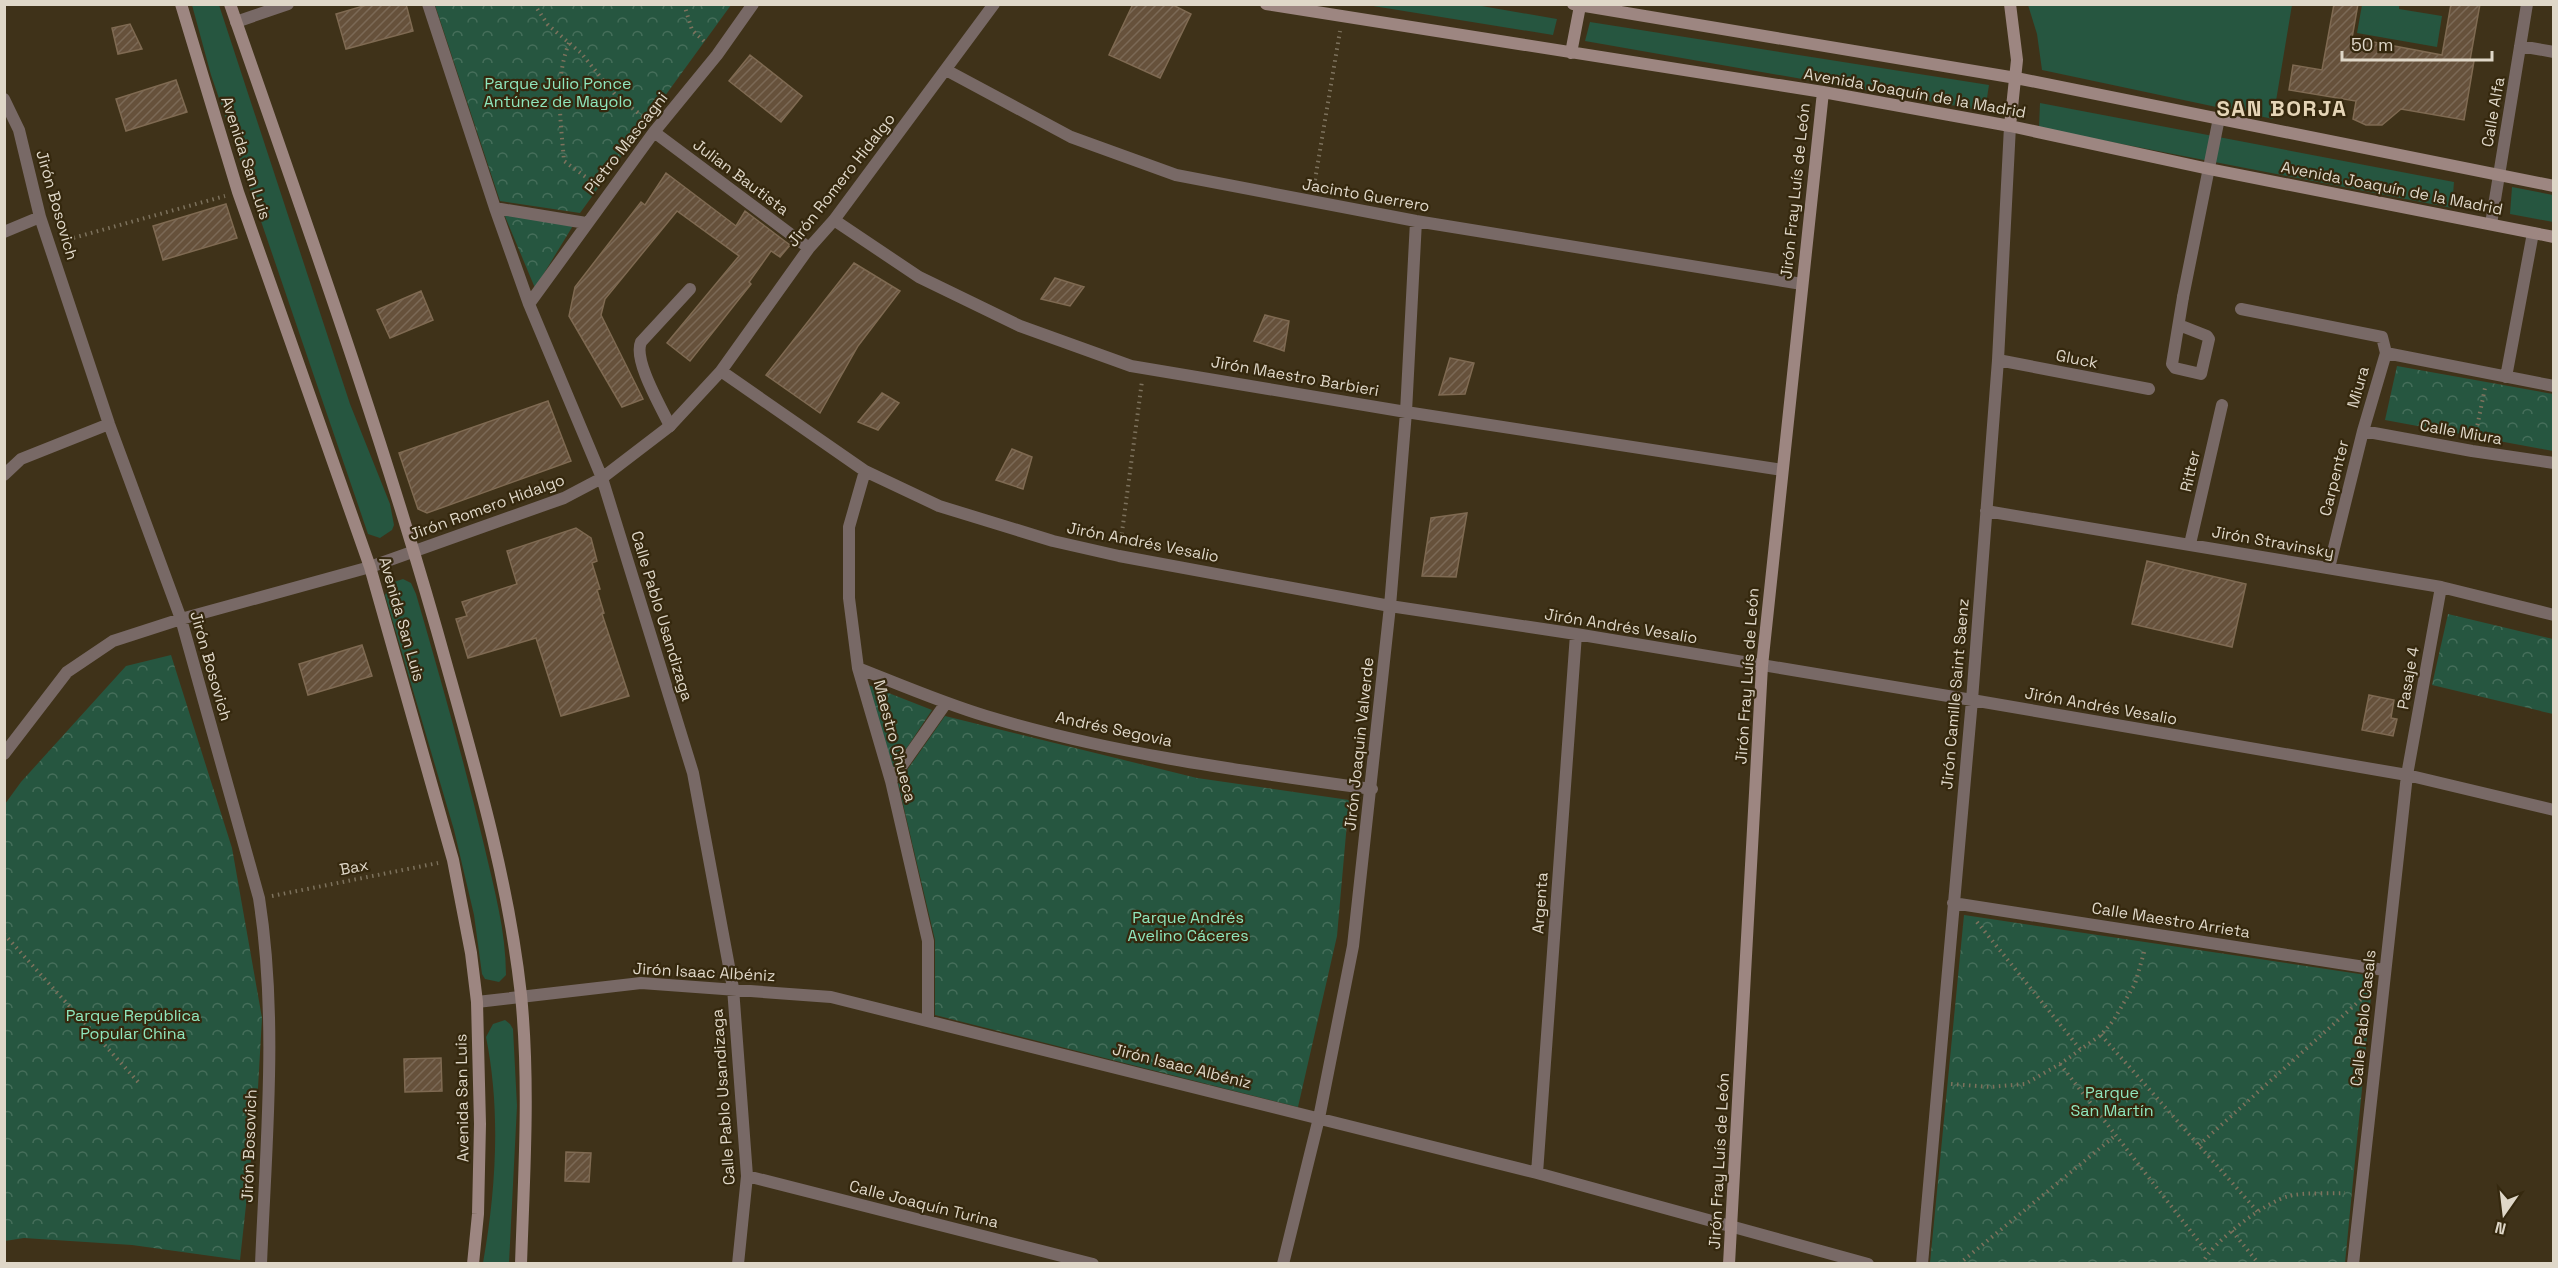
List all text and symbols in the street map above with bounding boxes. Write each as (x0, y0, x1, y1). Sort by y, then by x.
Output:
scale bar (2342, 24, 2492, 62)
text: 50 m (2351, 33, 2393, 56)
street label: Avenida Joaquín de la Madrid (1802, 63, 2028, 123)
park label: Parque Julio Ponce Antúnez de Mayolo (484, 73, 632, 112)
street label: Calle Alfa (2477, 75, 2509, 149)
street label: Pietro Mascagni (580, 88, 672, 198)
street label: Avenida San Luis (216, 94, 276, 222)
district label: SAN BORJA (2216, 94, 2348, 122)
street label: Jirón Fray Luís de León (1775, 102, 1815, 280)
street label: Jirón Romero Hidalgo (782, 109, 900, 251)
street label: Julian Bautista (689, 134, 793, 220)
street label: Jirón Bosovich (31, 148, 83, 262)
street label: Avenida Joaquín de la Madrid (2279, 156, 2505, 220)
street label: Jacinto Guerrero (1301, 173, 1431, 217)
street label: Gluck (2054, 345, 2100, 373)
street label: Jirón Maestro Barbieri (1209, 351, 1381, 401)
street label: Miura (2342, 364, 2374, 410)
street label: Calle Miura (2418, 414, 2504, 450)
street label: Carpenter (2314, 438, 2354, 518)
street label: Ritter (2175, 448, 2205, 494)
street label: Jirón Romero Hidalgo (406, 469, 568, 545)
street label: Jirón Andrés Vesalio (1065, 517, 1221, 567)
street label: Jirón Stravinsky (2210, 521, 2336, 563)
street label: Calle Pablo Usandizaga (626, 528, 698, 704)
street label: Avenida San Luis (374, 554, 430, 684)
street label: Jirón Fray Luís de León (1730, 587, 1764, 765)
street label: Jirón Camille Saint Saenz (1936, 597, 1974, 791)
street label: Jirón Andrés Vesalio (1543, 604, 1699, 648)
street label: Jirón Bosovich (185, 609, 237, 723)
street label: Pasaje 4 (2392, 645, 2424, 711)
street label: Jirón Joaquin Valverde (1339, 656, 1379, 832)
street label: Maestro Chueca (869, 678, 921, 804)
street label: Jirón Andrés Vesalio (2023, 682, 2179, 730)
street label: Andrés Segovia (1054, 706, 1174, 752)
street label: Bax (338, 854, 370, 880)
street label: Argenta (1527, 872, 1553, 934)
street label: Calle Maestro Arrieta (2090, 897, 2252, 943)
park label: Parque Andrés Avelino Cáceres (1127, 907, 1249, 946)
street label: Calle Pablo Casals (2345, 949, 2381, 1087)
street label: Jirón Isaac Albéniz (632, 958, 776, 986)
park label: Parque República Popular China (66, 1005, 200, 1044)
street label: Calle Pablo Usandizaga (706, 1008, 740, 1186)
street label: Avenida San Luis (450, 1034, 474, 1162)
street label: Jirón Isaac Albéniz (1110, 1039, 1254, 1093)
street label: Jirón Fray Luís de León (1704, 1072, 1734, 1250)
park label: Parque San Martín (2070, 1082, 2154, 1121)
street label: Jirón Bosovich (237, 1089, 261, 1203)
street label: Calle Joaquín Turina (847, 1175, 1001, 1233)
north arrow (2474, 1184, 2534, 1244)
text: N (2493, 1217, 2508, 1240)

